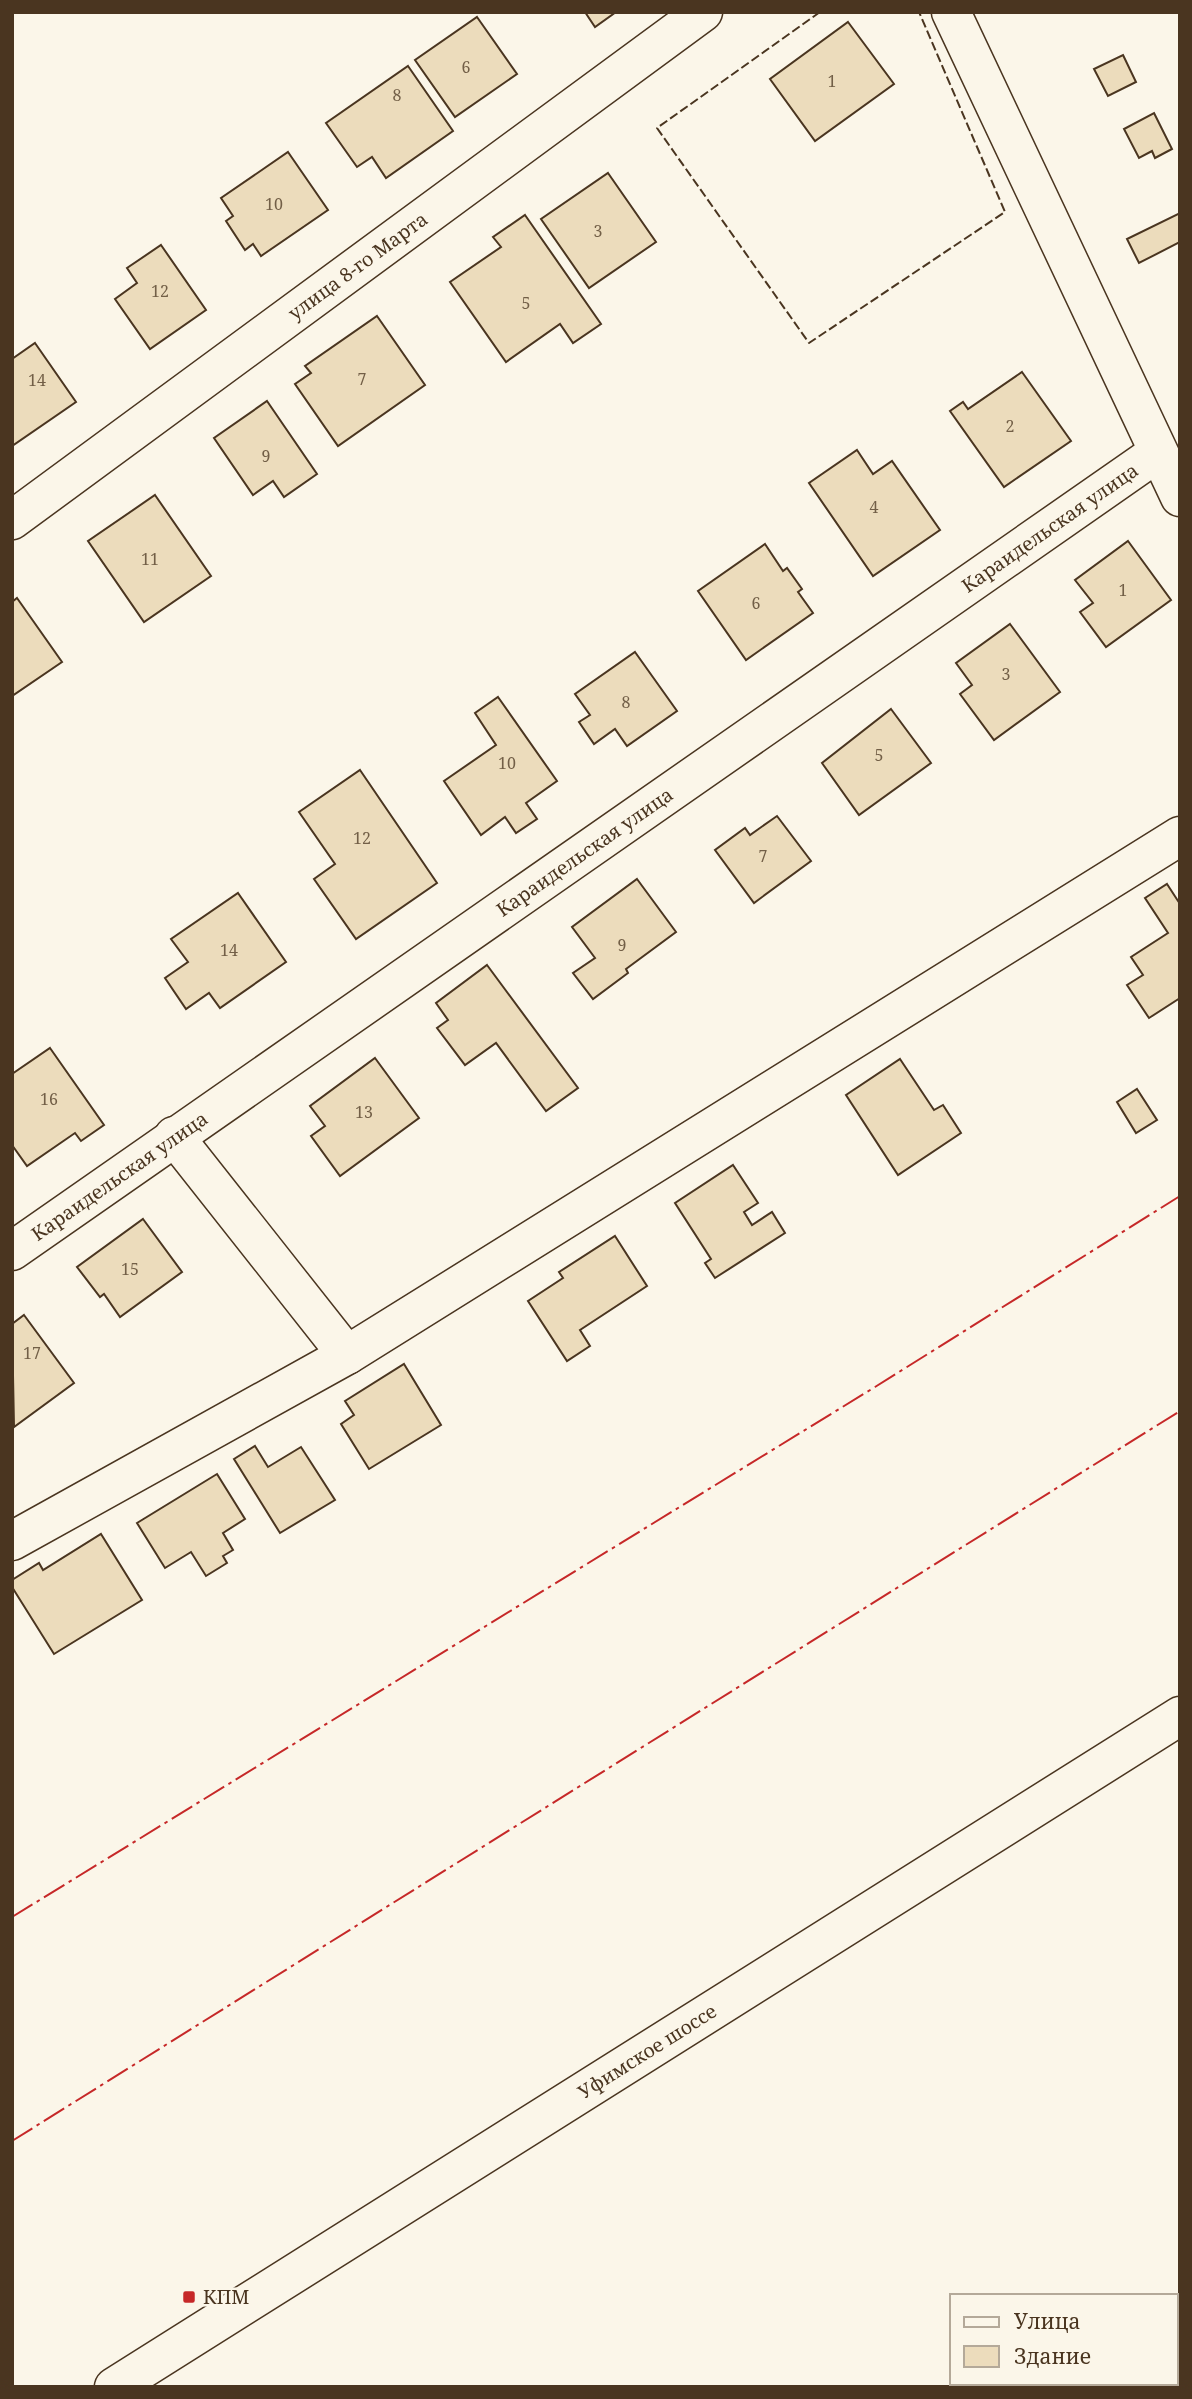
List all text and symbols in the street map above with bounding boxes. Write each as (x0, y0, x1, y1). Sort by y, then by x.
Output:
house number: 6 (462, 56, 471, 78)
house number: 1 (828, 70, 836, 92)
house number: 8 (393, 84, 402, 106)
house number: 10 (265, 193, 283, 215)
street label: улица 8-го Марта (283, 206, 433, 326)
house number: 3 (594, 220, 603, 242)
house number: 12 (151, 280, 169, 302)
house number: 5 (522, 292, 530, 314)
house number: 7 (358, 368, 367, 390)
house number: 14 (28, 369, 46, 391)
house number: 2 (1006, 415, 1014, 437)
house number: 9 (262, 445, 270, 467)
street label: Караидельская улица (956, 457, 1143, 598)
house number: 4 (870, 496, 879, 518)
house number: 11 (141, 548, 159, 570)
house number: 1 (1119, 579, 1127, 601)
house number: 6 (752, 592, 761, 614)
house number: 3 (1002, 663, 1011, 685)
house number: 8 (622, 691, 631, 713)
house number: 5 (875, 744, 883, 766)
house number: 10 (498, 752, 516, 774)
street label: Караидельская улица (491, 781, 678, 923)
house number: 12 (353, 827, 371, 849)
house number: 7 (759, 845, 768, 867)
house number: 9 (618, 934, 626, 956)
house number: 14 (220, 939, 238, 961)
house number: 16 (40, 1088, 58, 1110)
house number: 13 (355, 1101, 373, 1123)
street label: Караидельская улица (26, 1105, 213, 1247)
house number: 15 (121, 1258, 139, 1280)
house number: 17 (23, 1342, 41, 1364)
street label: Уфимское шоссе (573, 1998, 721, 2105)
place label: КПМ (203, 2284, 249, 2310)
marker: КПМ (181, 2289, 197, 2305)
legend (950, 2294, 1178, 2385)
text: Улица (1014, 2307, 1081, 2335)
text: Здание (1014, 2342, 1091, 2370)

